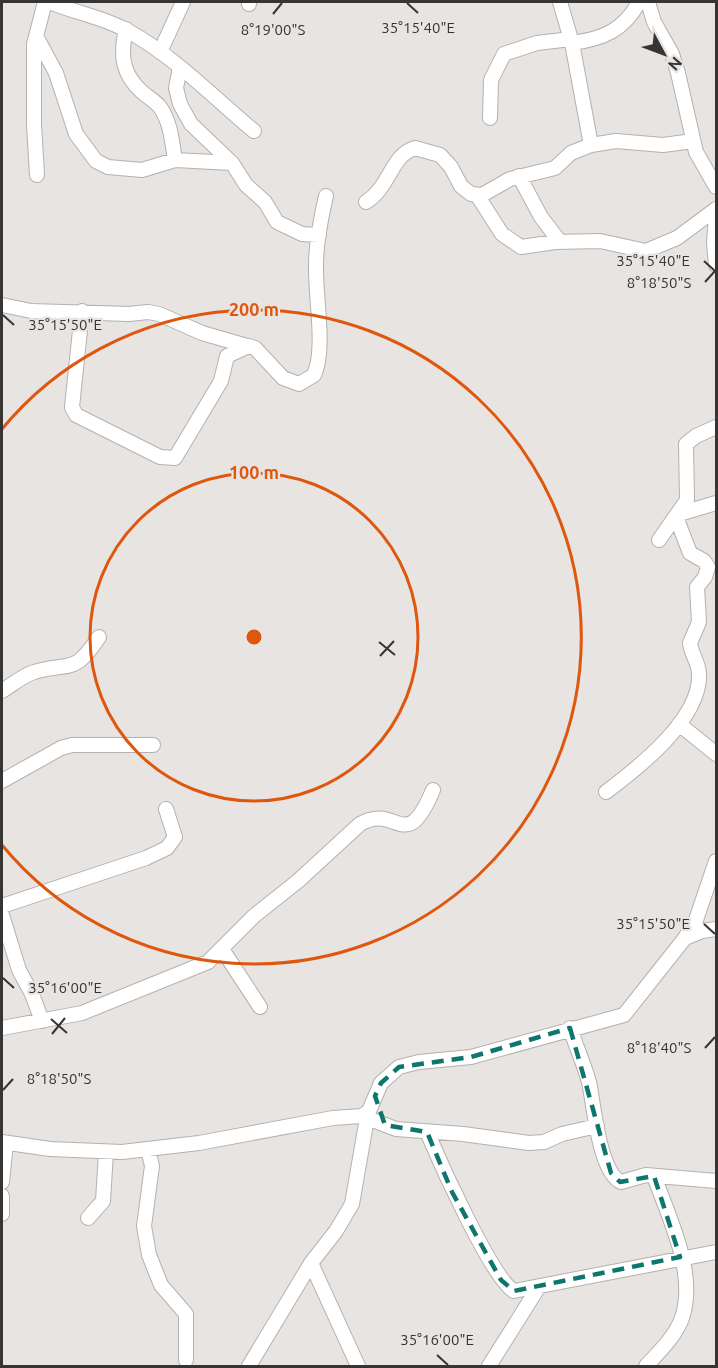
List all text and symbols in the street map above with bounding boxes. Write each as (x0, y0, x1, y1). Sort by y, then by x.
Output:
text: 35°15'40"E (381, 19, 455, 36)
text: 8°19'00"S (241, 21, 305, 38)
north arrow (634, 24, 694, 84)
text: N (665, 53, 686, 74)
text: 35°15'40"E (616, 252, 690, 269)
text: 8°18'50"S (627, 274, 691, 291)
text: 200 m (229, 299, 279, 319)
text: 35°15'50"E (28, 316, 102, 333)
text: 100 m (229, 462, 279, 482)
centre of rings (244, 627, 264, 647)
text: 35°15'50"E (616, 915, 690, 932)
text: 35°16'00"E (28, 979, 102, 996)
text: 8°18'40"S (627, 1039, 691, 1056)
text: 8°18'50"S (27, 1070, 91, 1087)
text: 35°16'00"E (400, 1331, 474, 1348)

